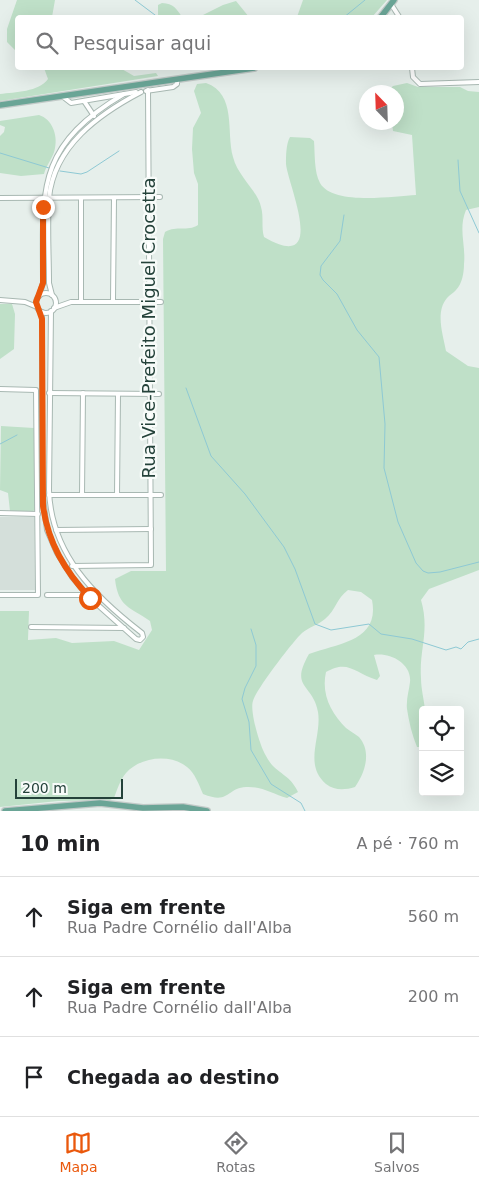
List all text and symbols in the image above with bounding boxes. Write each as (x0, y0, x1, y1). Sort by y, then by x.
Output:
search box (15, 15, 464, 70)
icon: search (33, 29, 61, 57)
text: Pesquisar aqui (73, 32, 211, 54)
north arrow (359, 85, 404, 130)
street label: Rua Vice-Prefeito Miguel Crocetta (138, 178, 159, 478)
route end (32, 196, 55, 219)
route start (79, 587, 102, 610)
map controls (419, 706, 464, 796)
button: locate (419, 706, 464, 751)
button: layers (419, 751, 464, 796)
scale bar (15, 776, 122, 799)
text: 200 m (22, 780, 67, 796)
text: 10 min (20, 832, 101, 856)
text: A pé · 760 m (357, 834, 459, 853)
text: Siga em frente (67, 896, 226, 918)
icon: ahead (20, 903, 48, 931)
text: 560 m (408, 907, 459, 926)
text: Rua Padre Cornélio dall'Alba (67, 918, 292, 937)
text: Siga em frente (67, 976, 226, 998)
icon: ahead (20, 983, 48, 1011)
text: 200 m (408, 987, 459, 1006)
text: Rua Padre Cornélio dall'Alba (67, 998, 292, 1017)
icon: arrive (20, 1063, 48, 1091)
text: Chegada ao destino (67, 1066, 279, 1088)
tab: Mapa (59, 1129, 98, 1175)
tab: Rotas (216, 1129, 255, 1175)
tab: Salvos (374, 1129, 420, 1175)

